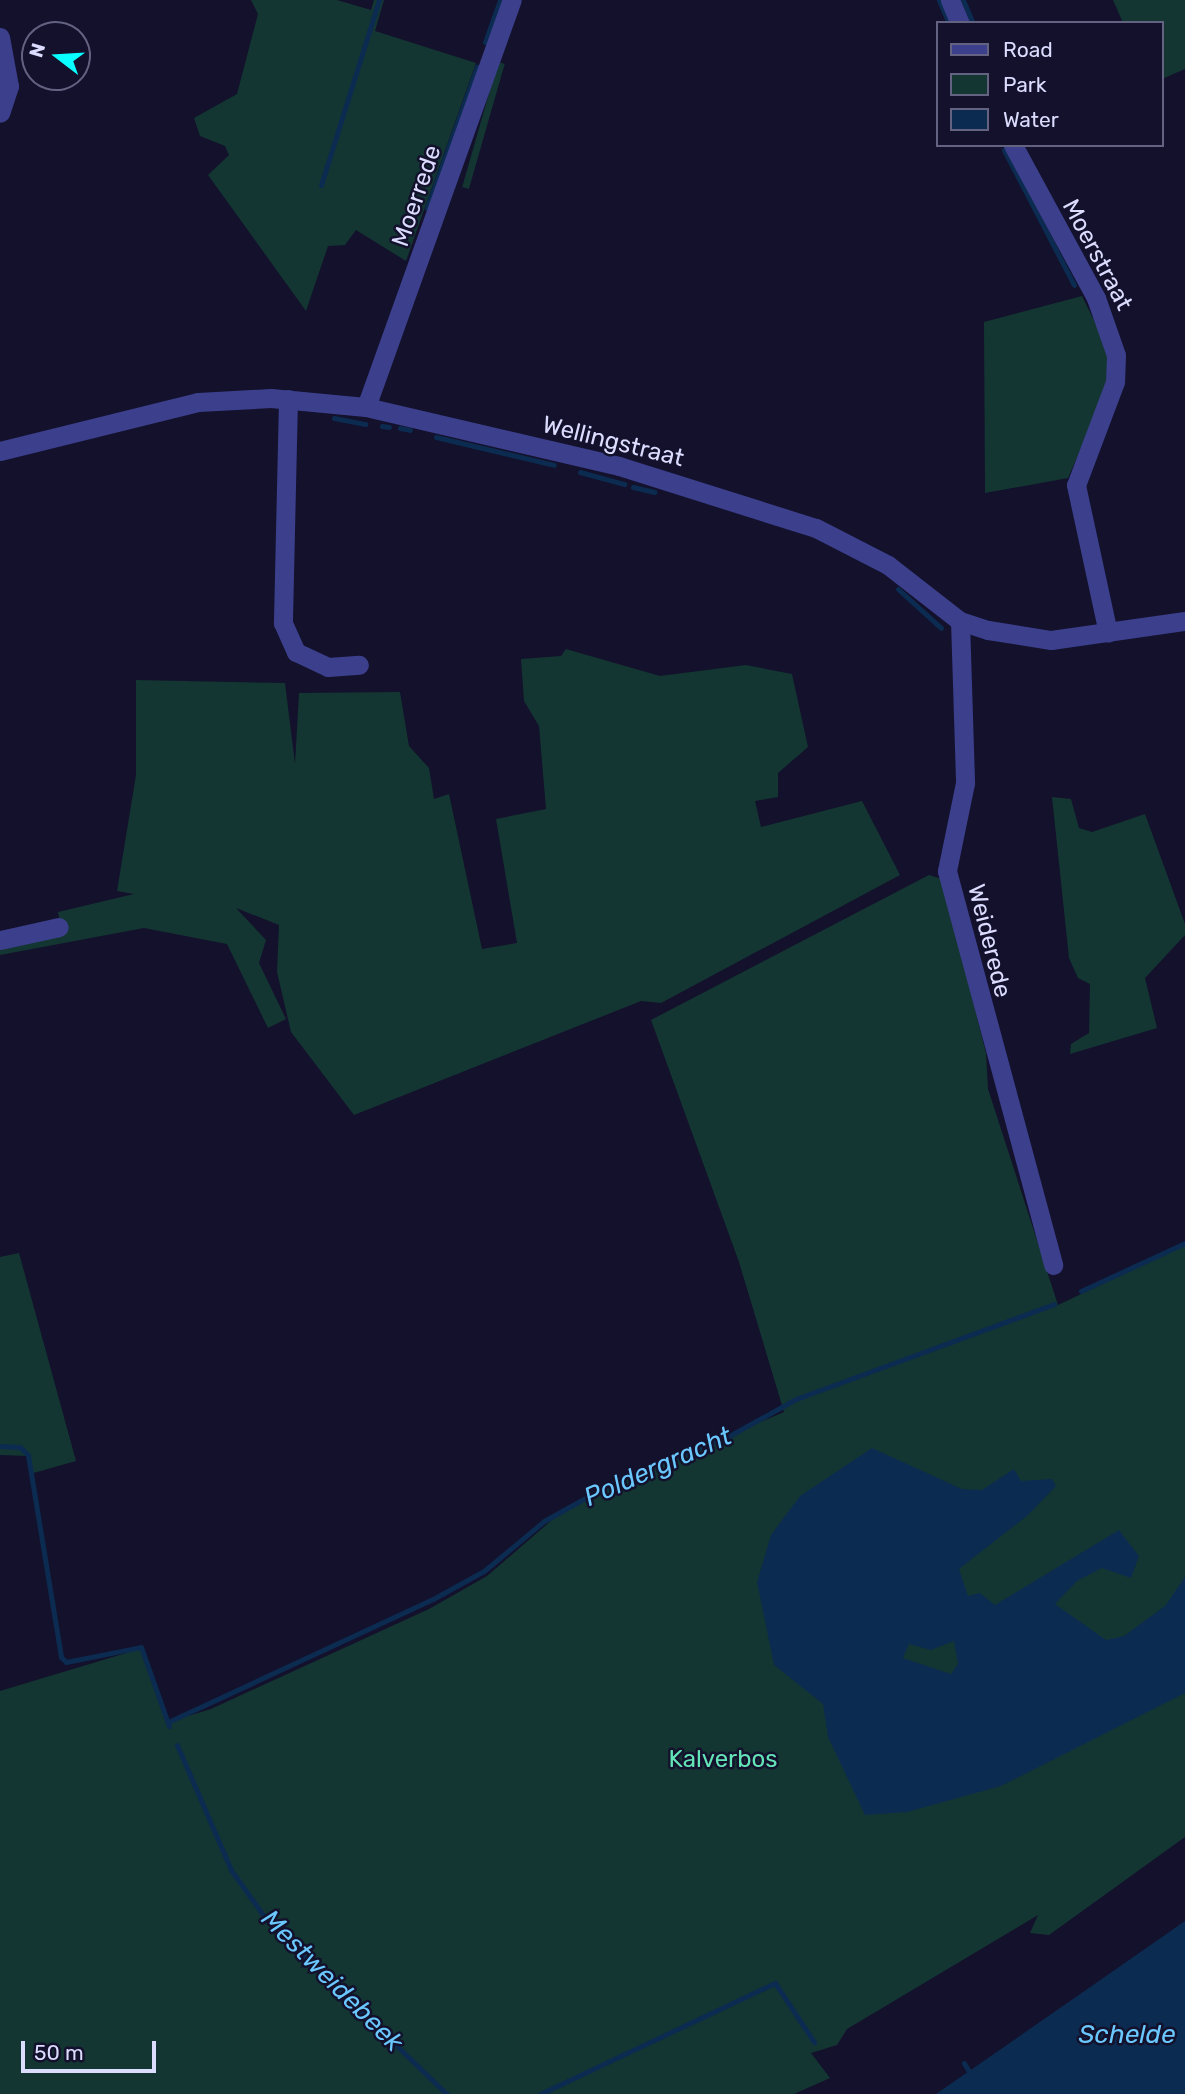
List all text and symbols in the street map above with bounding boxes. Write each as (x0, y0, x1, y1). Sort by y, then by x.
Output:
north arrow (21, 21, 91, 91)
legend (936, 21, 1164, 147)
text: Road (1003, 37, 1053, 62)
text: N (24, 40, 50, 60)
text: Park (1003, 72, 1047, 97)
text: Water (1003, 107, 1059, 132)
street label: Moerrede (386, 141, 448, 251)
street label: Moerstraat (1056, 195, 1138, 315)
street label: Wellingstraat (539, 411, 687, 473)
street label: Weiderede (961, 881, 1017, 1001)
water label: Poldergracht (579, 1421, 737, 1513)
park label: Kalverbos (668, 1746, 778, 1774)
water label: Mestweidebeek (255, 1904, 409, 2058)
water label: Schelde (1078, 2019, 1176, 2051)
scale bar (24, 2028, 159, 2072)
text: 50 m (34, 2040, 84, 2065)

